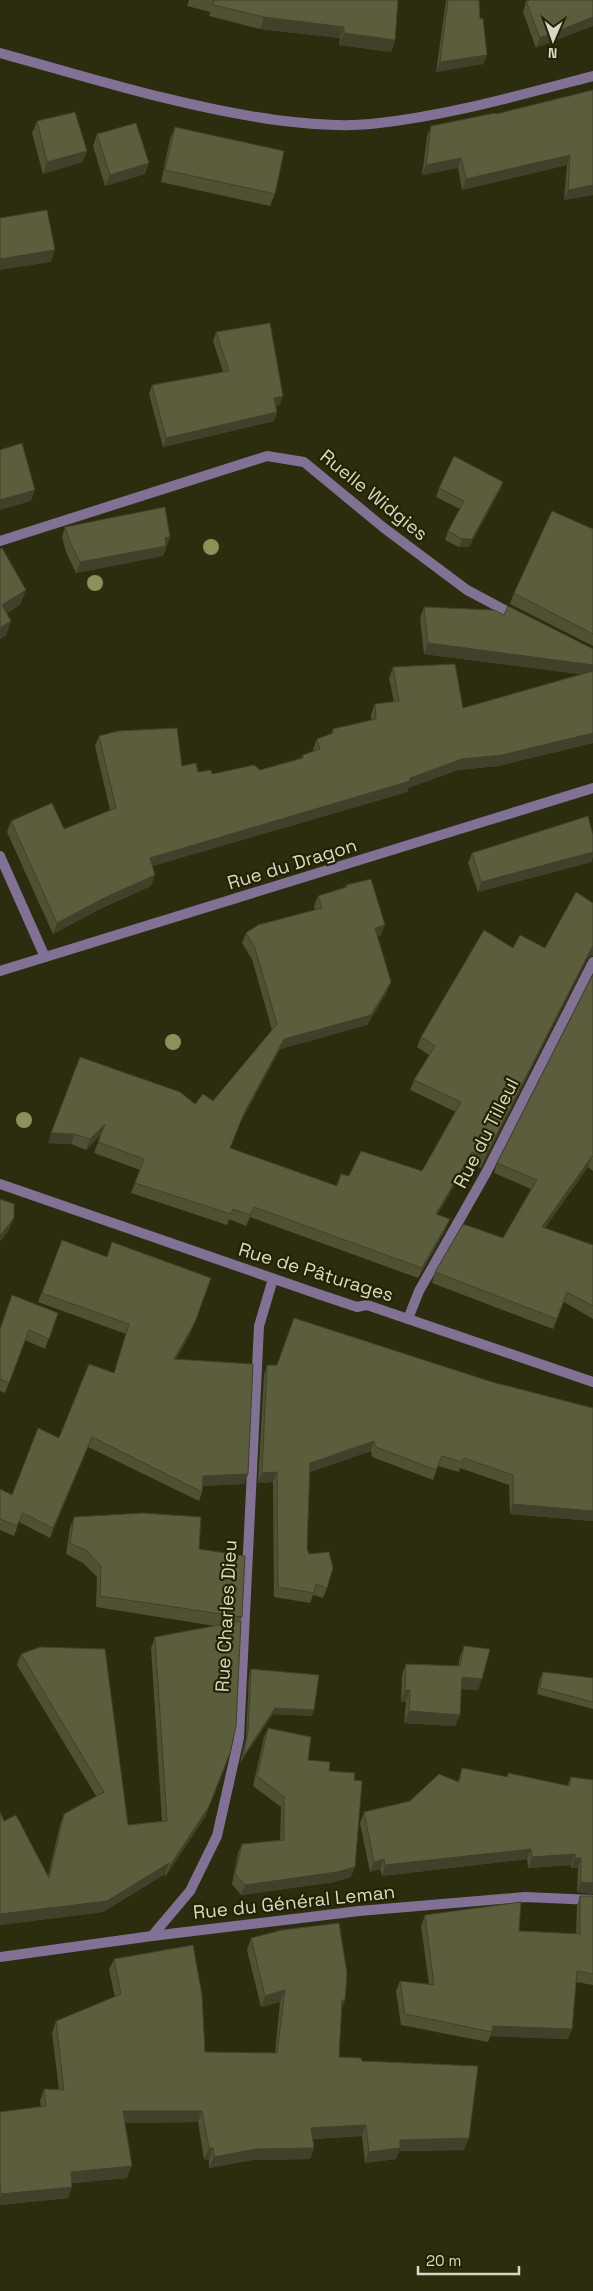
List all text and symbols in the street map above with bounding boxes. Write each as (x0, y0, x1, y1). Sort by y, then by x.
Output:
north arrow (528, 15, 578, 65)
text: N (548, 44, 558, 62)
street label: Ruelle Widgies (315, 444, 433, 546)
street label: Rue du Dragon (224, 832, 360, 896)
street label: Rue du Tilleul (448, 1074, 524, 1192)
street label: Rue de Pâturages (235, 1237, 397, 1307)
street label: Rue Charles Dieu (210, 1539, 242, 1693)
street label: Rue du Général Leman (192, 1879, 396, 1925)
scale bar (418, 2244, 519, 2276)
text: 20 m (426, 2251, 461, 2270)

